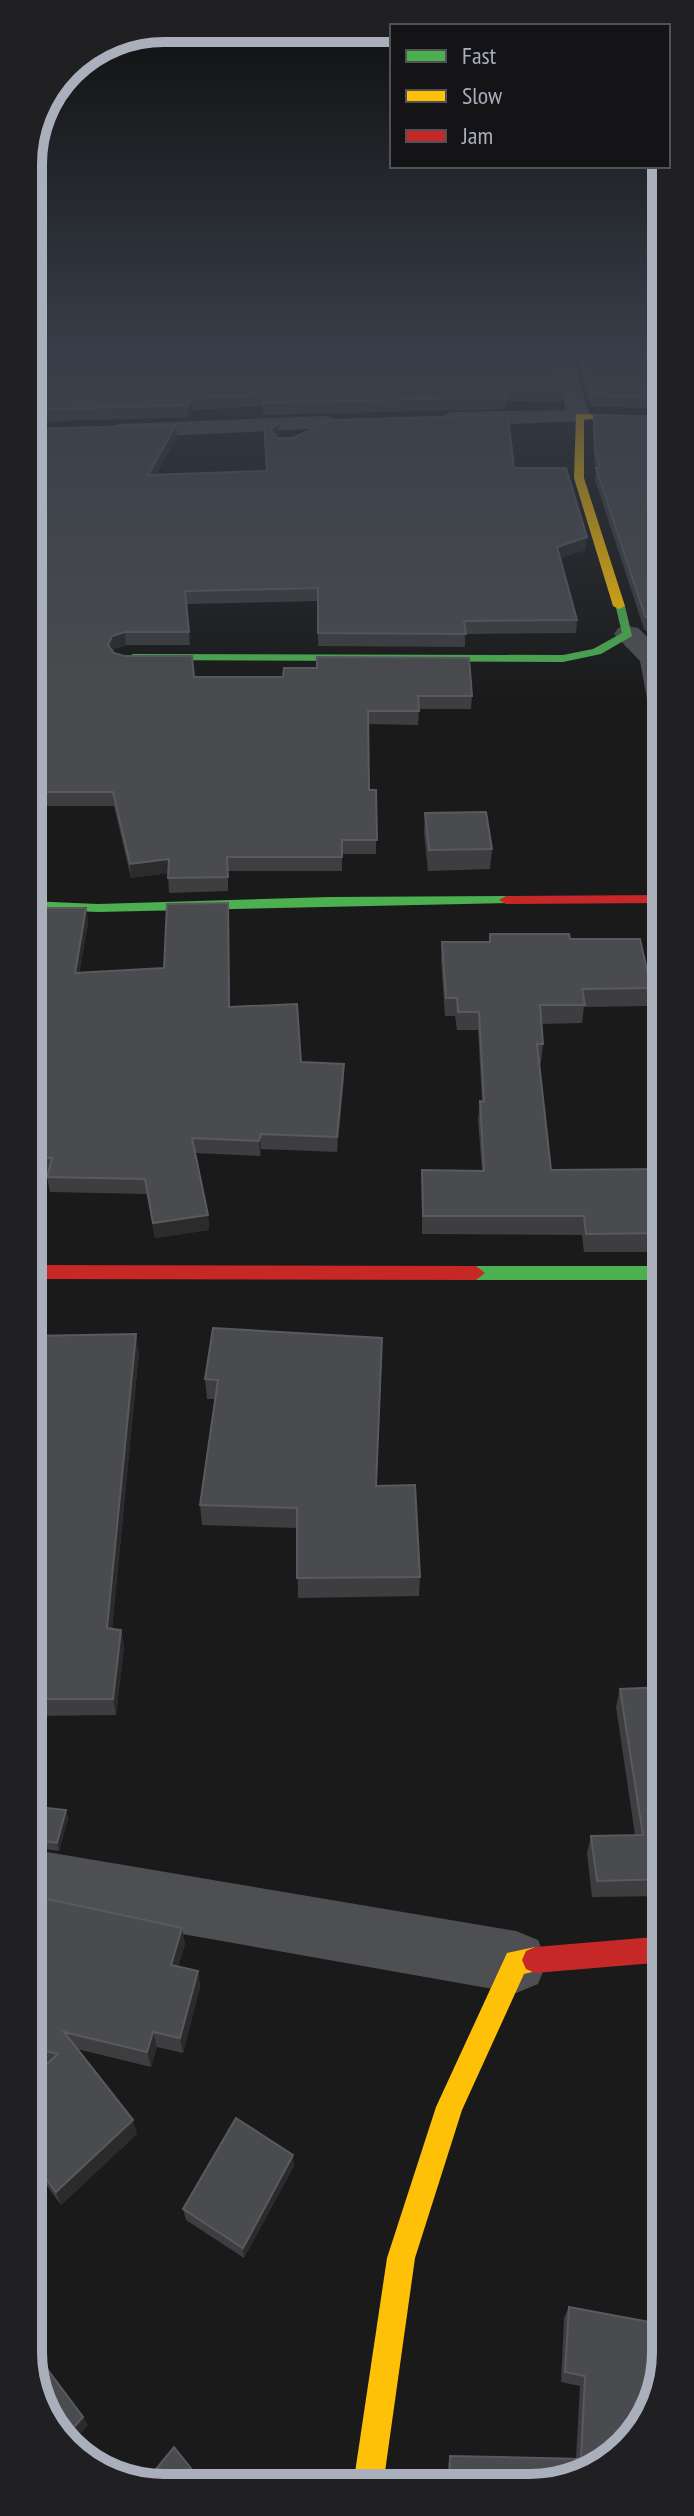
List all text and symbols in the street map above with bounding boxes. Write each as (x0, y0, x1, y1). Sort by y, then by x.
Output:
legend (390, 24, 670, 168)
text: Fast (462, 40, 497, 71)
text: Slow (462, 80, 503, 111)
text: Jam (461, 120, 493, 151)

